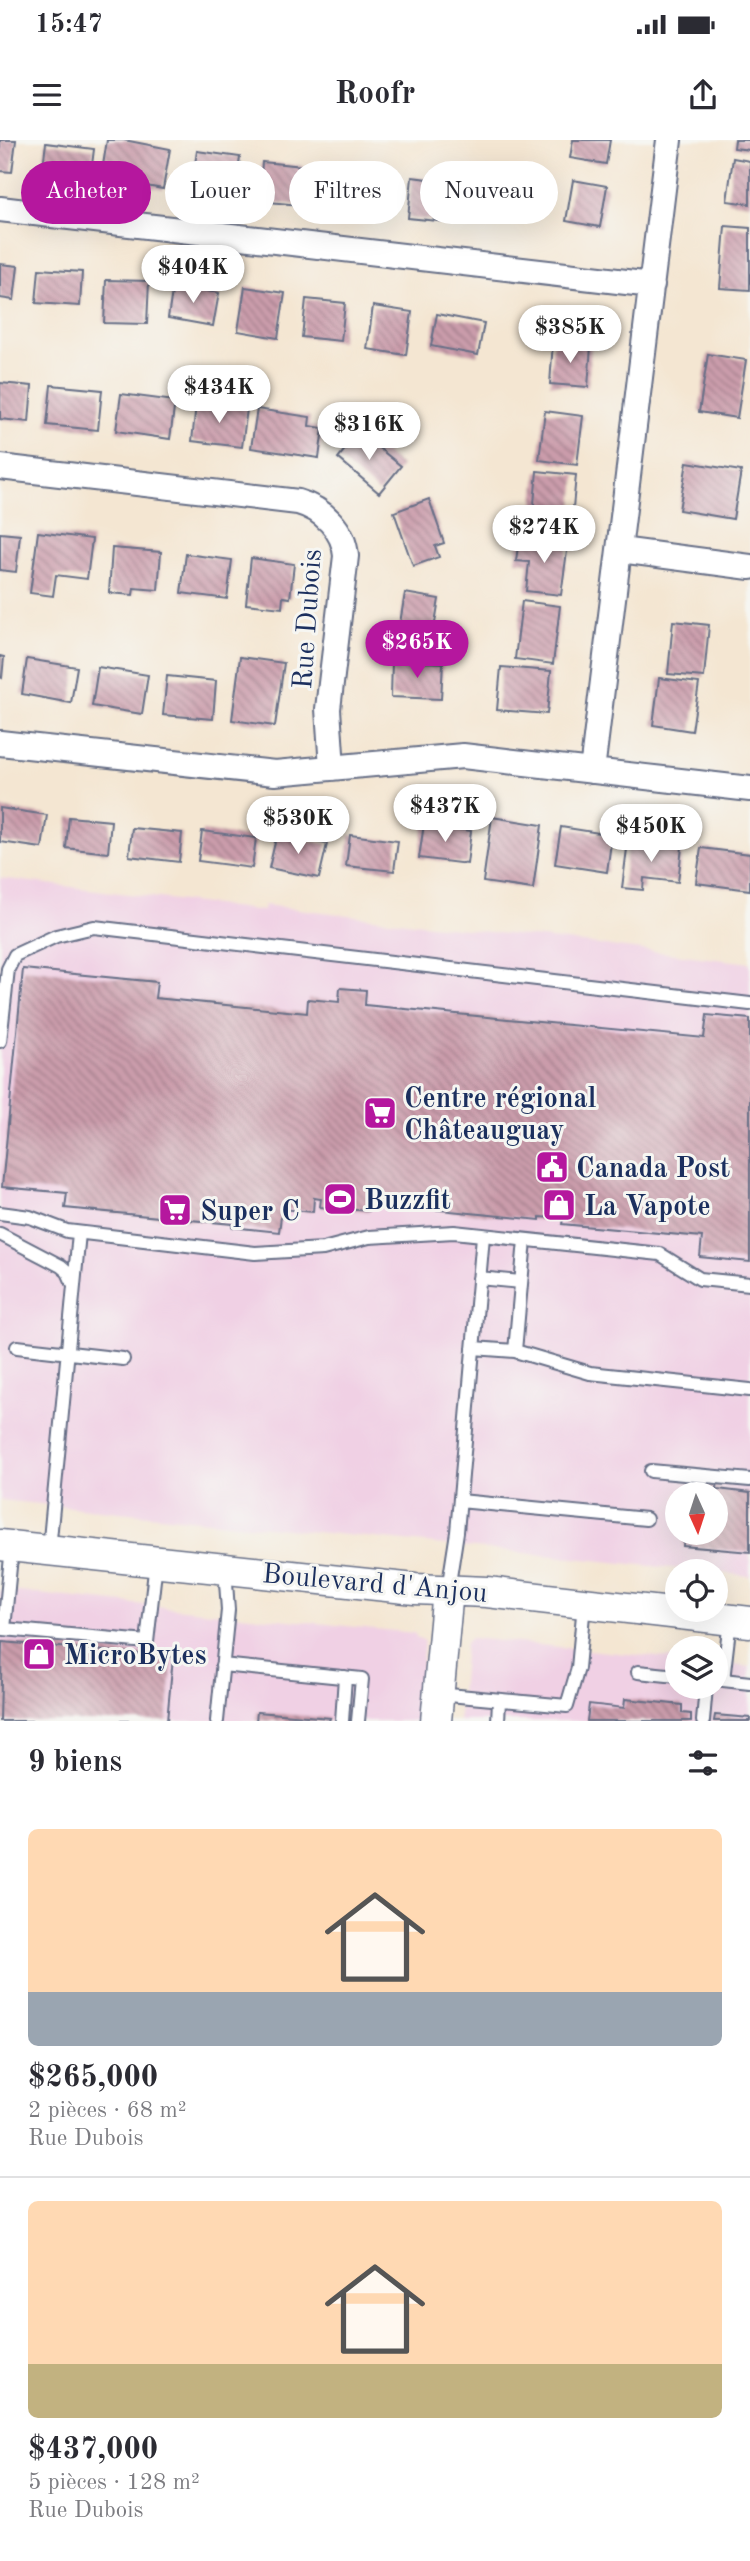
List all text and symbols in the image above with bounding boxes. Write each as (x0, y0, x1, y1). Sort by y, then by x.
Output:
text: 15:47 (35, 12, 103, 38)
icon: menu (28, 76, 66, 114)
icon: share (684, 76, 722, 114)
text: Roofr (335, 79, 415, 111)
chip: Acheter (21, 161, 151, 224)
chip: Louer (165, 161, 275, 224)
chip: Filtres (289, 161, 406, 224)
chip: Nouveau (420, 161, 558, 224)
pin: $404K (144, 246, 242, 305)
text: $404K (157, 256, 229, 279)
pin: $385K (521, 306, 619, 365)
text: $385K (534, 316, 606, 339)
pin: $434K (170, 366, 268, 425)
text: $434K (183, 376, 255, 399)
pin: $316K (320, 402, 418, 462)
text: $316K (333, 413, 405, 436)
pin: $274K (495, 506, 593, 565)
text: $274K (508, 516, 580, 539)
street label: Rue Dubois (290, 548, 328, 690)
pin: $265K (368, 620, 466, 680)
text: $265K (381, 631, 453, 654)
pin: $437K (396, 784, 494, 844)
text: $437K (409, 795, 481, 818)
pin: $530K (249, 796, 347, 856)
pin: $450K (602, 804, 700, 864)
text: $530K (262, 807, 334, 830)
text: $450K (615, 815, 687, 838)
place label: Centre régional Châteauguay (404, 1086, 597, 1146)
supermarket icon: Centre régional Châteauguay (361, 1094, 399, 1132)
public building icon: Canada Post (533, 1148, 571, 1186)
place label: Canada Post (576, 1156, 730, 1184)
sports icon: Buzzfit (321, 1180, 359, 1218)
shop icon: La Vapote (540, 1186, 578, 1224)
place label: Buzzfit (364, 1188, 451, 1216)
supermarket icon: Super C (156, 1191, 194, 1229)
place label: La Vapote (584, 1194, 711, 1222)
place label: Super C (200, 1199, 300, 1227)
north arrow (665, 1482, 728, 1545)
map controls (665, 1482, 728, 1699)
button: locate (665, 1559, 728, 1622)
street label: Boulevard d'Anjou (261, 1561, 489, 1609)
shop icon: MicroBytes (20, 1635, 58, 1673)
button: layers (665, 1636, 728, 1699)
place label: MicroBytes (64, 1643, 207, 1671)
icon: filters (684, 1744, 722, 1782)
text: 9 biens (28, 1748, 122, 1778)
icon: home (312, 1874, 438, 2000)
text: $265,000 (28, 2063, 158, 2093)
text: 2 pièces · 68 m² (28, 2099, 187, 2122)
text: Rue Dubois (28, 2127, 143, 2150)
icon: home (312, 2246, 438, 2372)
text: $437,000 (28, 2435, 158, 2465)
text: 5 pièces · 128 m² (28, 2471, 200, 2494)
text: Rue Dubois (28, 2499, 143, 2522)

